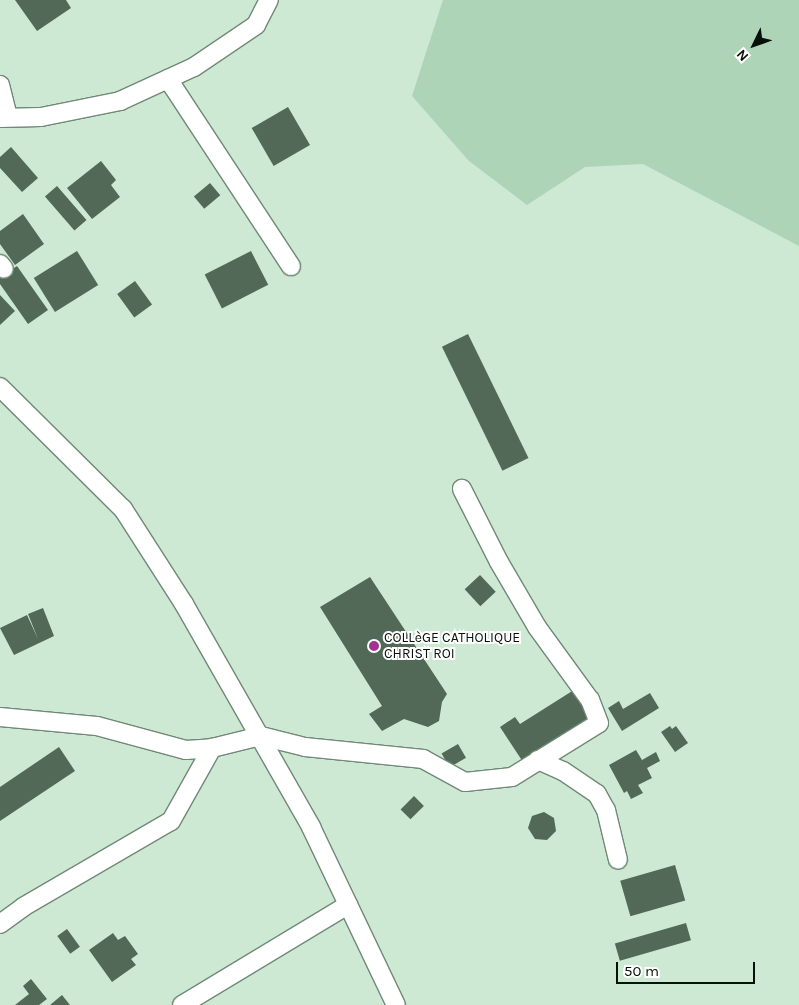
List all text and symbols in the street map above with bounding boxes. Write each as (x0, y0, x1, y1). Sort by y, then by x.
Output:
north arrow (729, 20, 779, 70)
text: N (733, 46, 752, 65)
place label: COLLèGE CATHOLIQUE CHRIST ROI (384, 630, 520, 662)
marker: COLLèGE CATHOLIQUE CHRIST ROI (368, 640, 380, 652)
scale bar (619, 952, 758, 984)
text: 50 m (624, 962, 659, 980)

